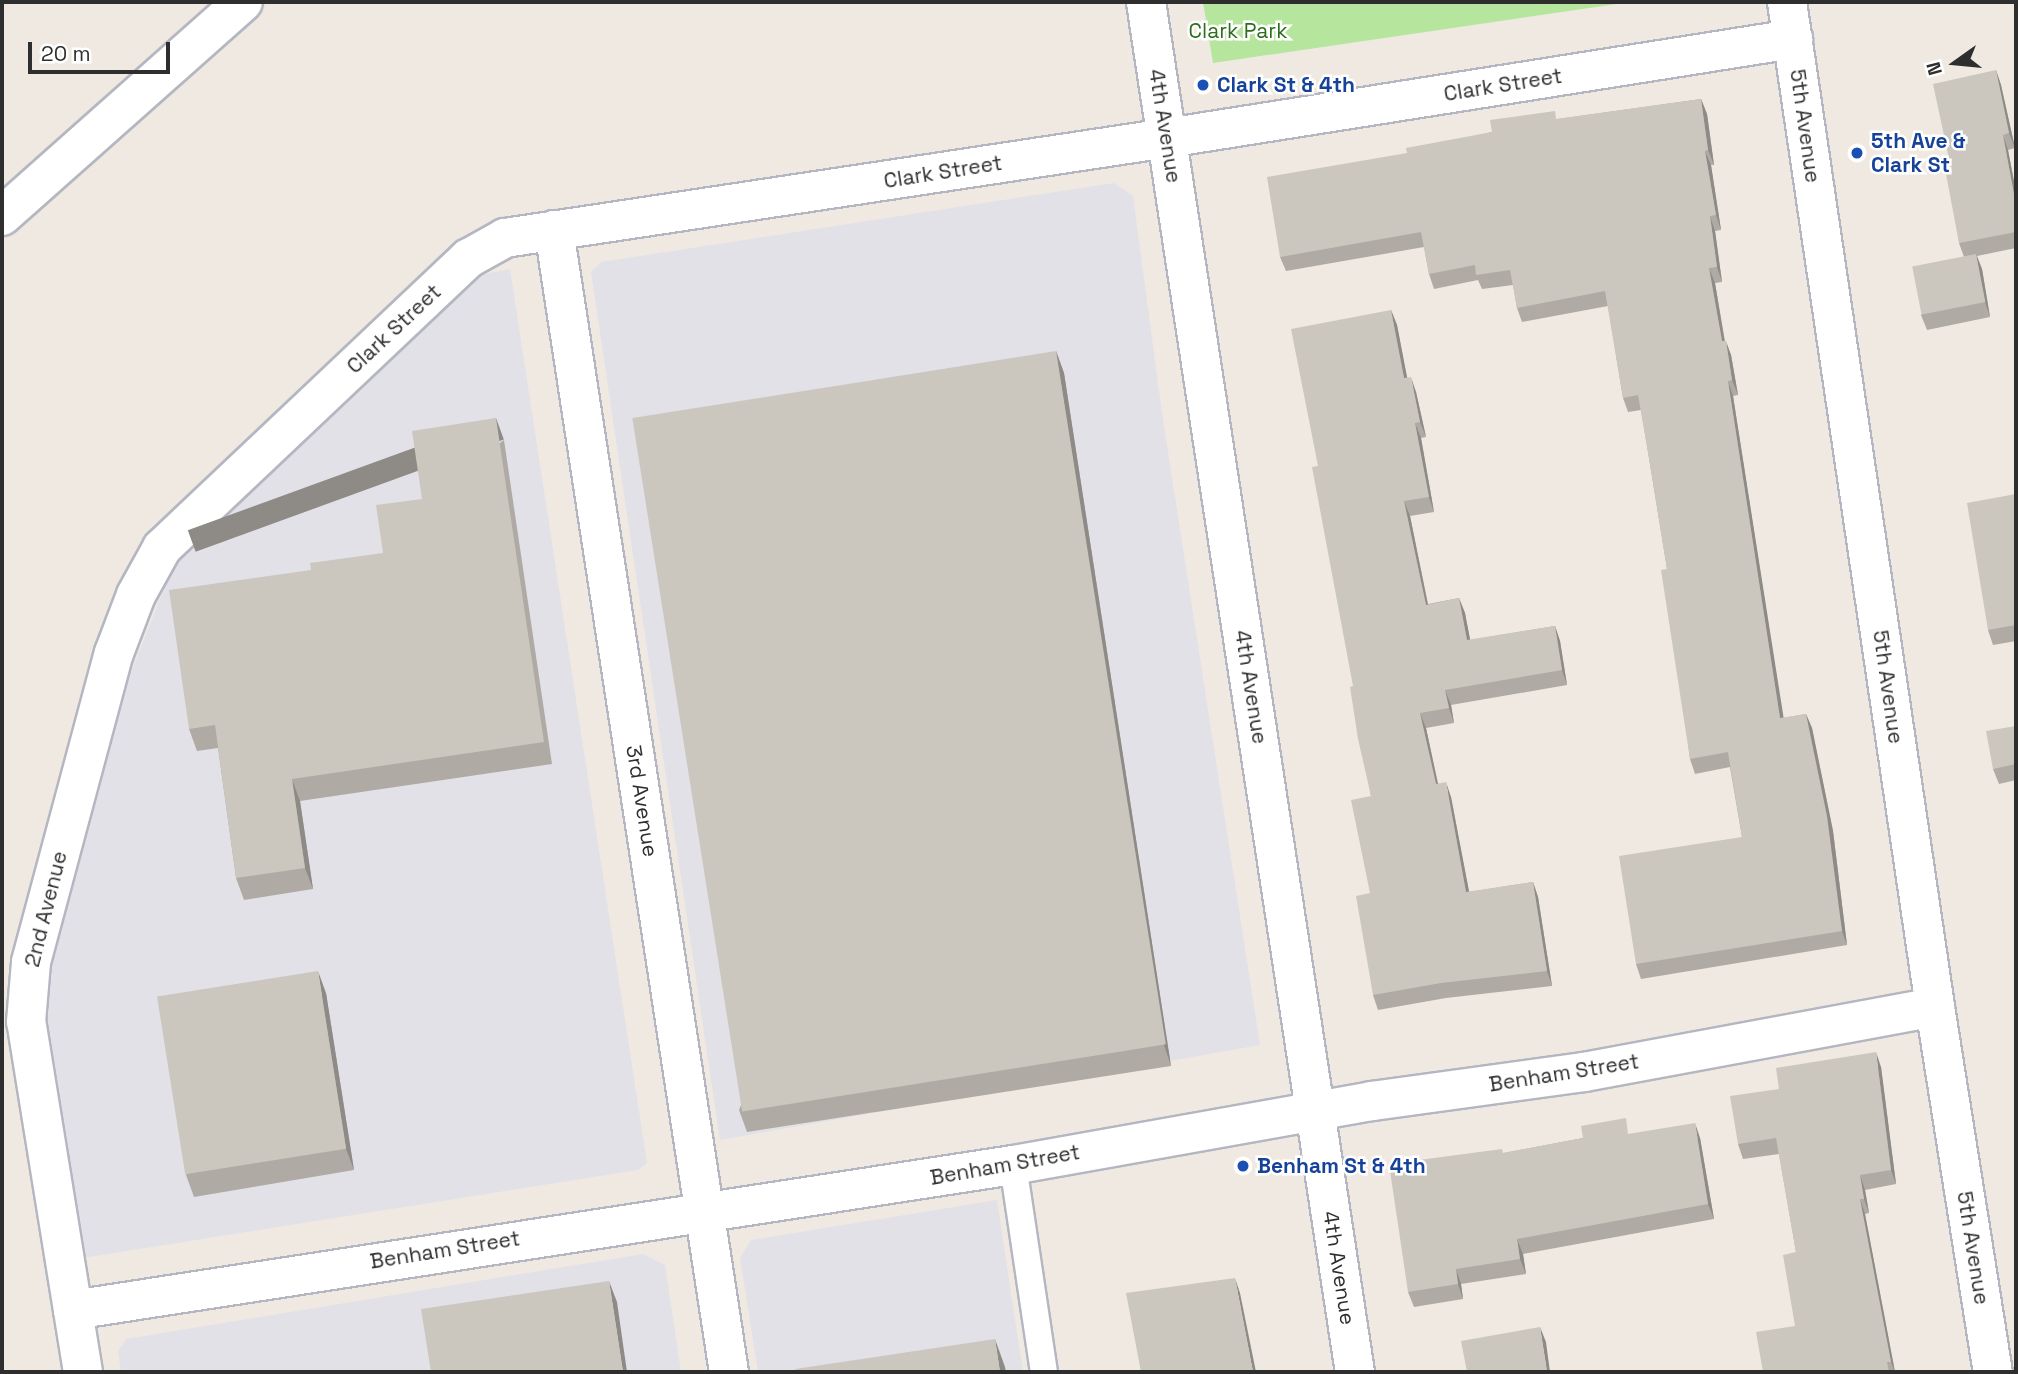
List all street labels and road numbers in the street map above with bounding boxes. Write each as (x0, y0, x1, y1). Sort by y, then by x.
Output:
street label: Clark Street (1442, 63, 1564, 107)
street label: 4th Avenue (1144, 67, 1186, 185)
street label: 5th Avenue (1785, 67, 1825, 185)
street label: Clark Street (882, 150, 1004, 194)
street label: Clark Street (342, 279, 446, 379)
street label: 4th Avenue (1230, 628, 1272, 746)
street label: 5th Avenue (1868, 628, 1908, 746)
street label: 3rd Avenue (621, 743, 663, 859)
street label: 2nd Avenue (19, 848, 73, 970)
street label: Benham Street (1487, 1049, 1641, 1097)
street label: Benham Street (928, 1139, 1082, 1191)
street label: 5th Avenue (1952, 1189, 1994, 1307)
street label: 4th Avenue (1318, 1209, 1360, 1327)
street label: Benham Street (368, 1226, 522, 1274)

